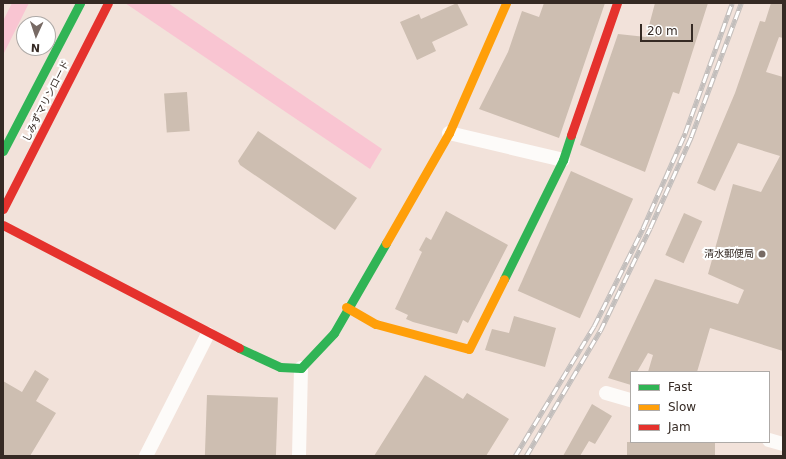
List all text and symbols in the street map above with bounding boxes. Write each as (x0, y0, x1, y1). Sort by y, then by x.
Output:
north arrow (16, 16, 56, 56)
scale bar (642, 16, 695, 42)
text: 20 m (647, 24, 678, 38)
text: N (30, 41, 40, 54)
street label: しみずマリンロード (20, 58, 72, 144)
place label: 清水郵便局 (704, 248, 754, 260)
marker: 清水郵便局 (757, 249, 767, 259)
legend (630, 371, 770, 443)
text: Fast (668, 380, 692, 394)
text: Slow (668, 400, 696, 414)
text: Jam (668, 420, 691, 434)

